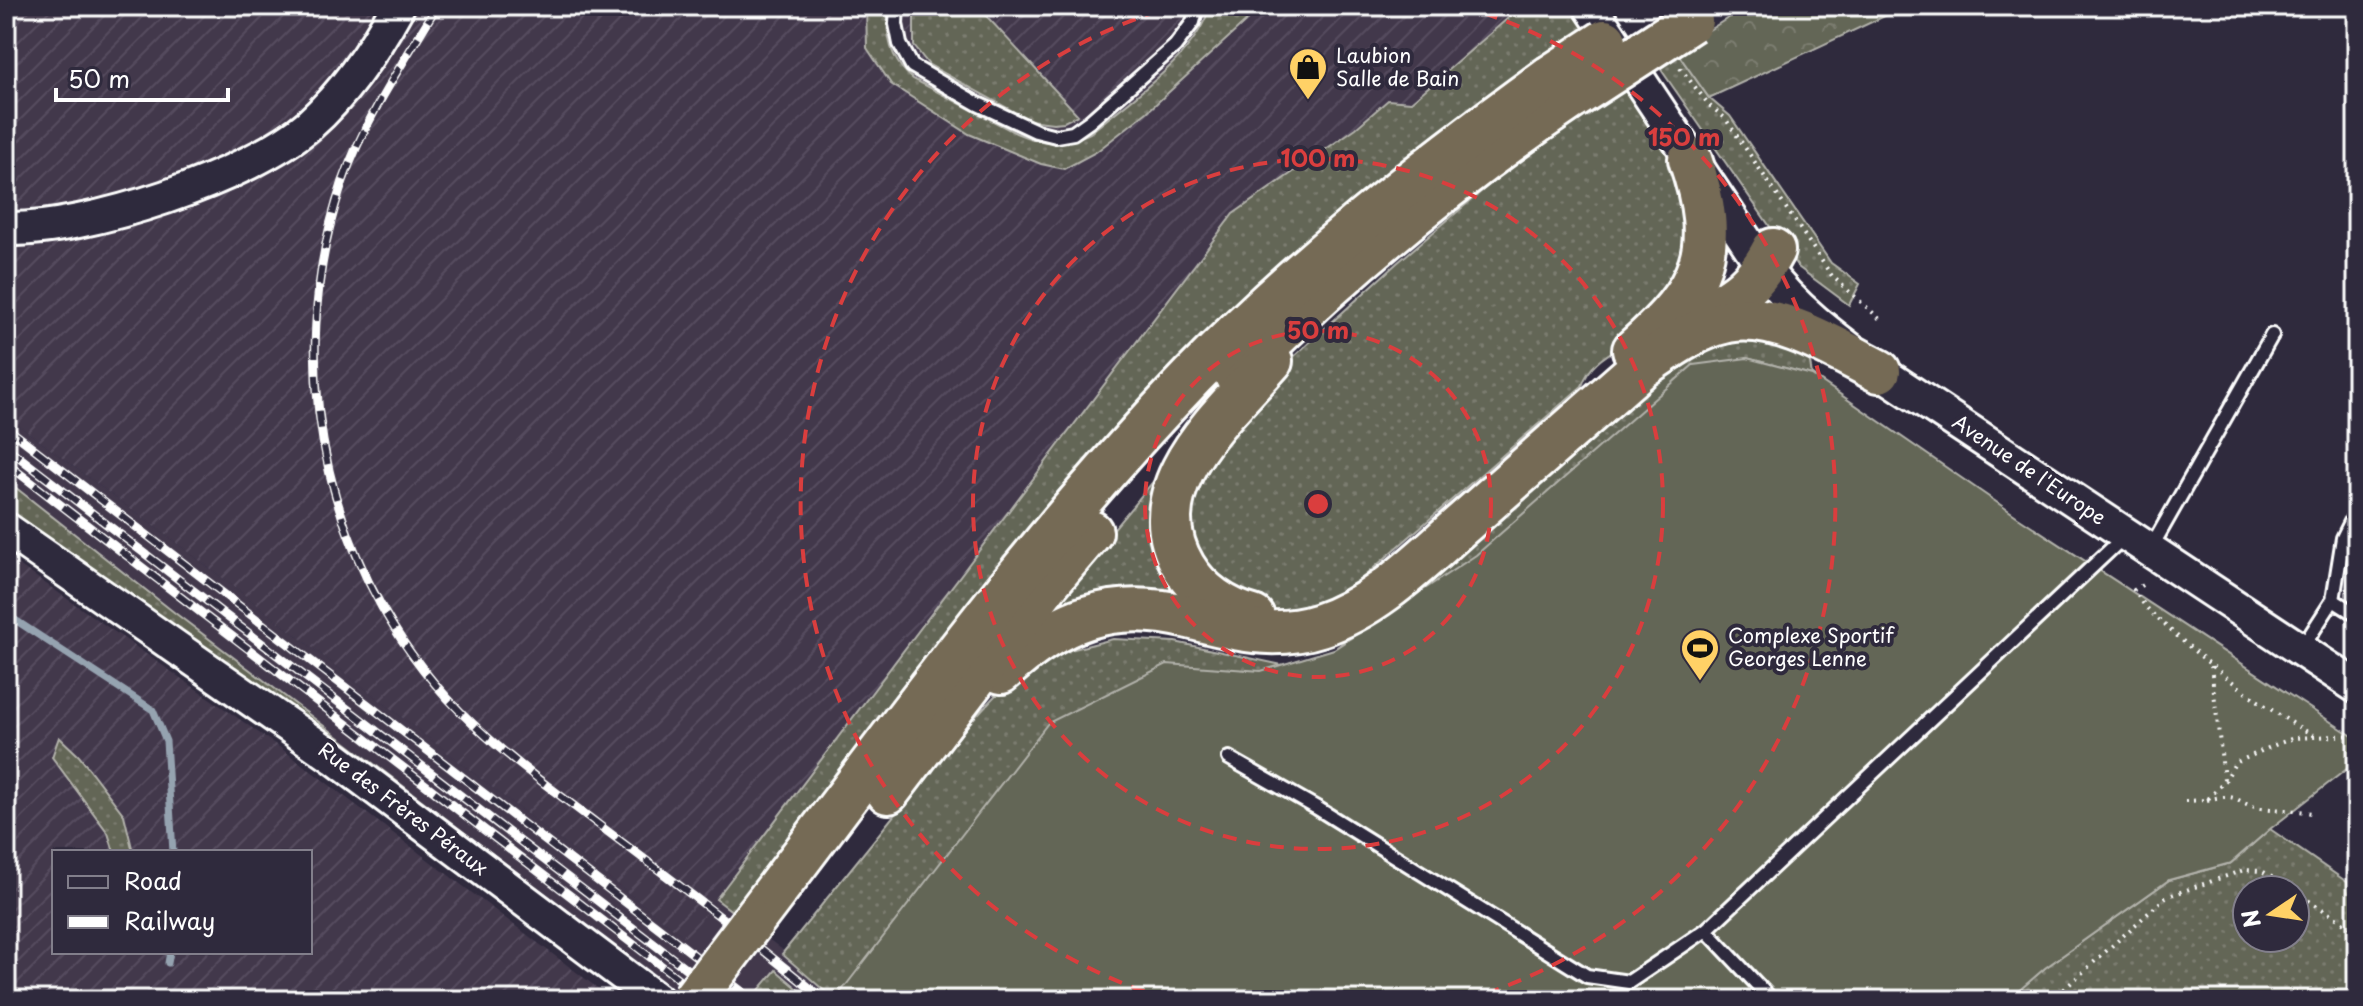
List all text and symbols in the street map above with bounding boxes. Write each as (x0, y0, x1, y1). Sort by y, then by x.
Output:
place label: Laubion Salle de Bain (1336, 40, 1459, 93)
shop icon: Laubion Salle de Bain (1287, 46, 1329, 101)
scale bar (56, 52, 228, 102)
text: 50 m (68, 60, 130, 96)
text: 150 m (1648, 118, 1720, 154)
text: 100 m (1281, 139, 1355, 175)
text: 50 m (1287, 311, 1349, 347)
street label: Avenue de l'Europe (1947, 407, 2112, 532)
centre of rings (1304, 490, 1332, 518)
place label: Complexe Sportif Georges Lenne (1728, 620, 1895, 673)
sports icon: Complexe Sportif Georges Lenne (1679, 627, 1721, 682)
street label: Rue des Frères Péraux (312, 734, 495, 882)
legend (52, 850, 312, 954)
text: Road (124, 862, 182, 898)
north arrow (2231, 874, 2311, 954)
text: Railway (124, 902, 215, 938)
text: N (2232, 907, 2268, 931)

